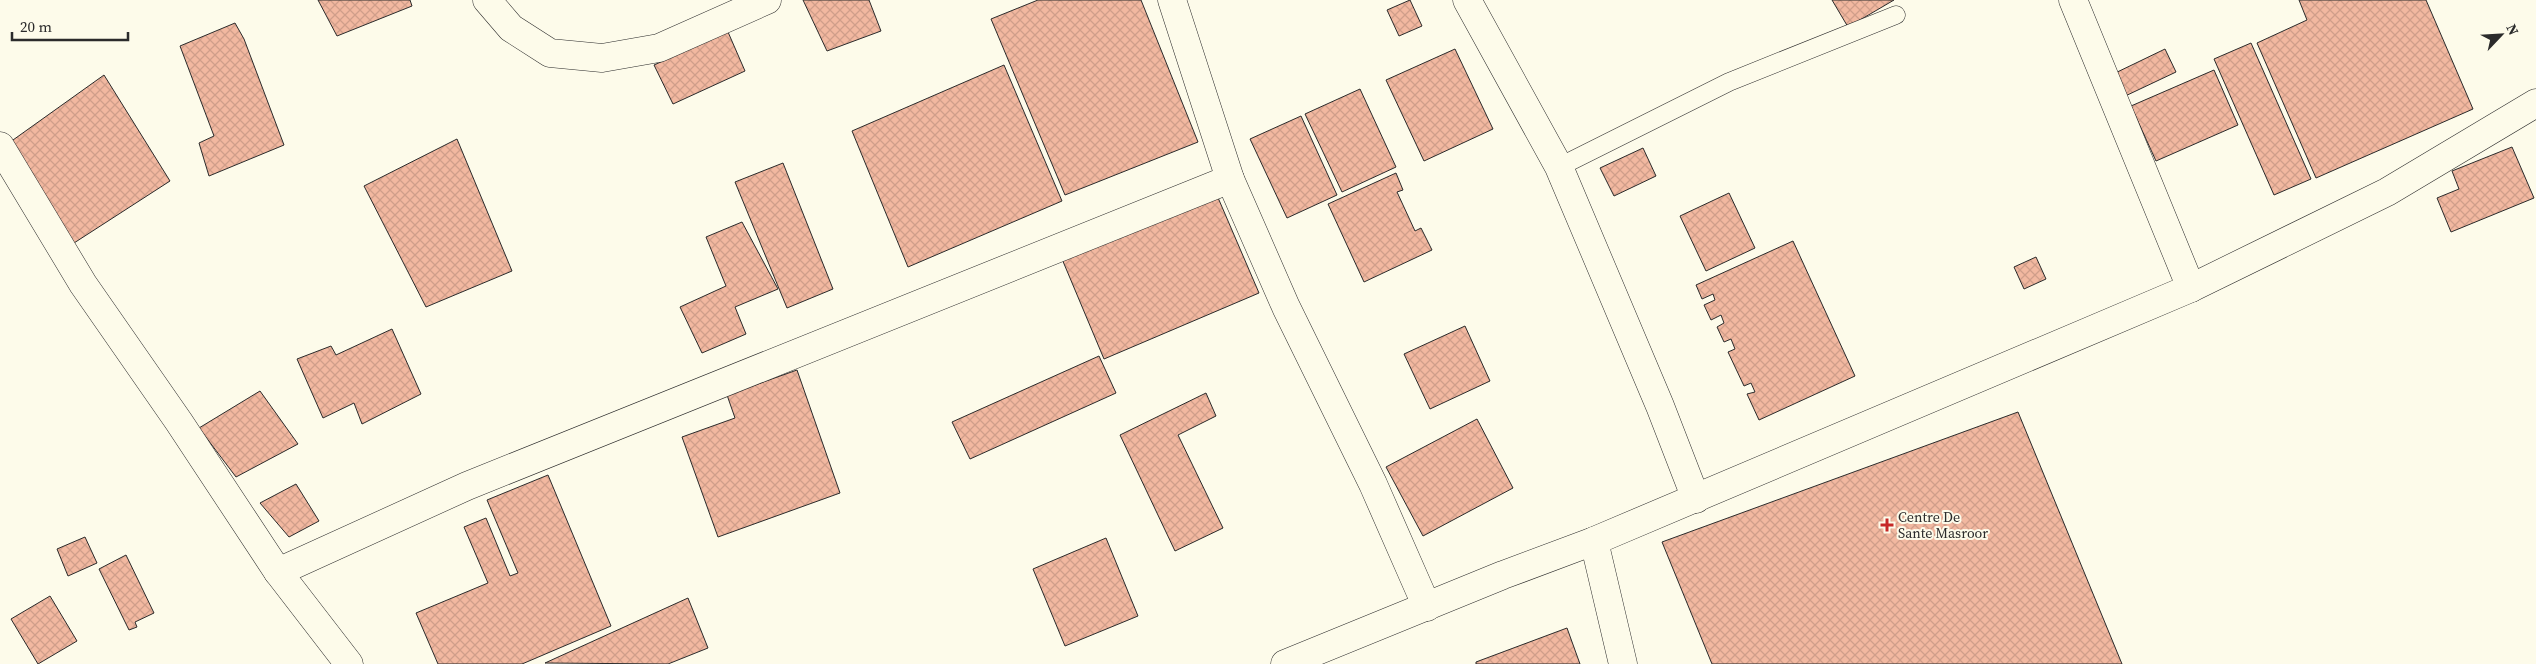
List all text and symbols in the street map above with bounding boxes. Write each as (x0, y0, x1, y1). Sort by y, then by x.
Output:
scale bar (12, 10, 129, 42)
north arrow (2476, 10, 2526, 60)
text: 20 m (20, 16, 52, 37)
text: N (2502, 21, 2524, 38)
place label: Centre De Sante Masroor (1898, 507, 1988, 543)
marker: Centre De Sante Masroor (1880, 518, 1894, 532)

